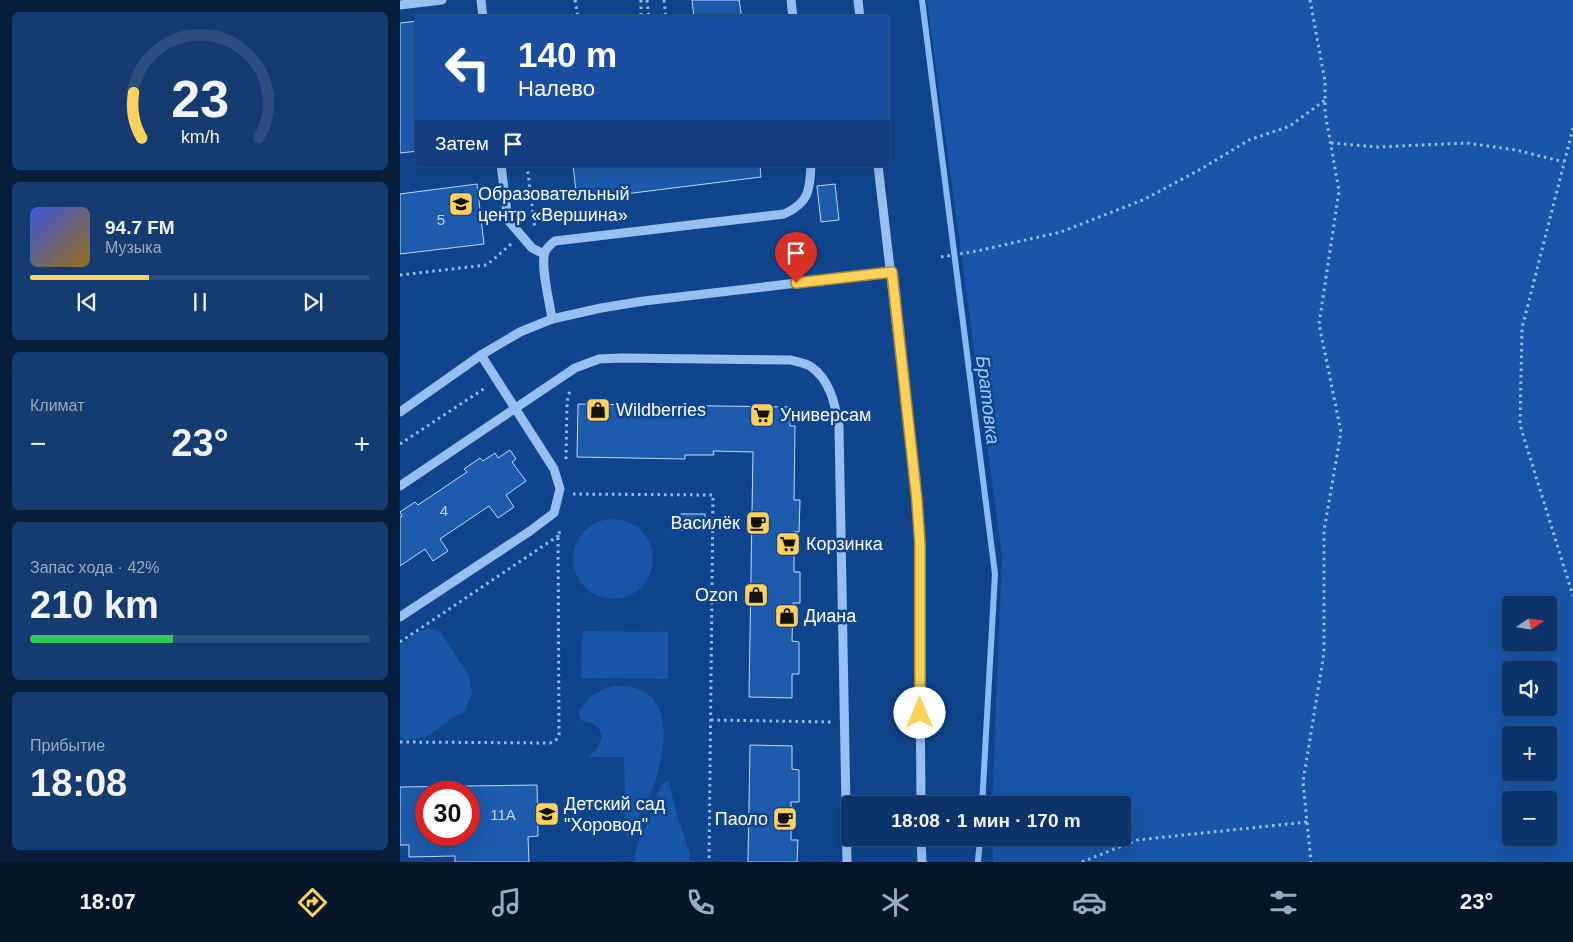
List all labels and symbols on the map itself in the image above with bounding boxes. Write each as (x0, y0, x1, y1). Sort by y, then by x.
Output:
place label: Образовательный центр «Вершина» (478, 184, 629, 225)
school or university icon: Образовательный центр «Вершина» (448, 191, 474, 217)
house number: 5 (437, 211, 445, 228)
pin (775, 232, 817, 283)
water label: Братовка (972, 354, 1004, 446)
shop icon: Wildberries (585, 397, 611, 423)
place label: Wildberries (616, 400, 706, 420)
supermarket icon: Универсам (749, 402, 775, 428)
place label: Универсам (780, 405, 871, 425)
house number: 4 (440, 502, 448, 519)
cafe icon: Василёк (745, 510, 771, 536)
place label: Василёк (671, 513, 740, 533)
supermarket icon: Корзинка (775, 531, 801, 557)
place label: Корзинка (806, 534, 884, 554)
shop icon: Ozon (743, 582, 769, 608)
place label: Ozon (695, 585, 738, 605)
north arrow (1502, 596, 1558, 651)
shop icon: Диана (774, 603, 800, 629)
place label: Диана (804, 606, 857, 626)
position arrow (893, 686, 945, 738)
speed limit sign: 30 (415, 781, 480, 846)
place label: Детский сад "Хоровод" (564, 794, 666, 835)
school or university icon: Детский сад "Хоровод" (534, 801, 560, 827)
house number: 11А (490, 806, 516, 823)
cafe icon: Паоло (772, 806, 798, 832)
place label: Паоло (715, 809, 768, 829)

